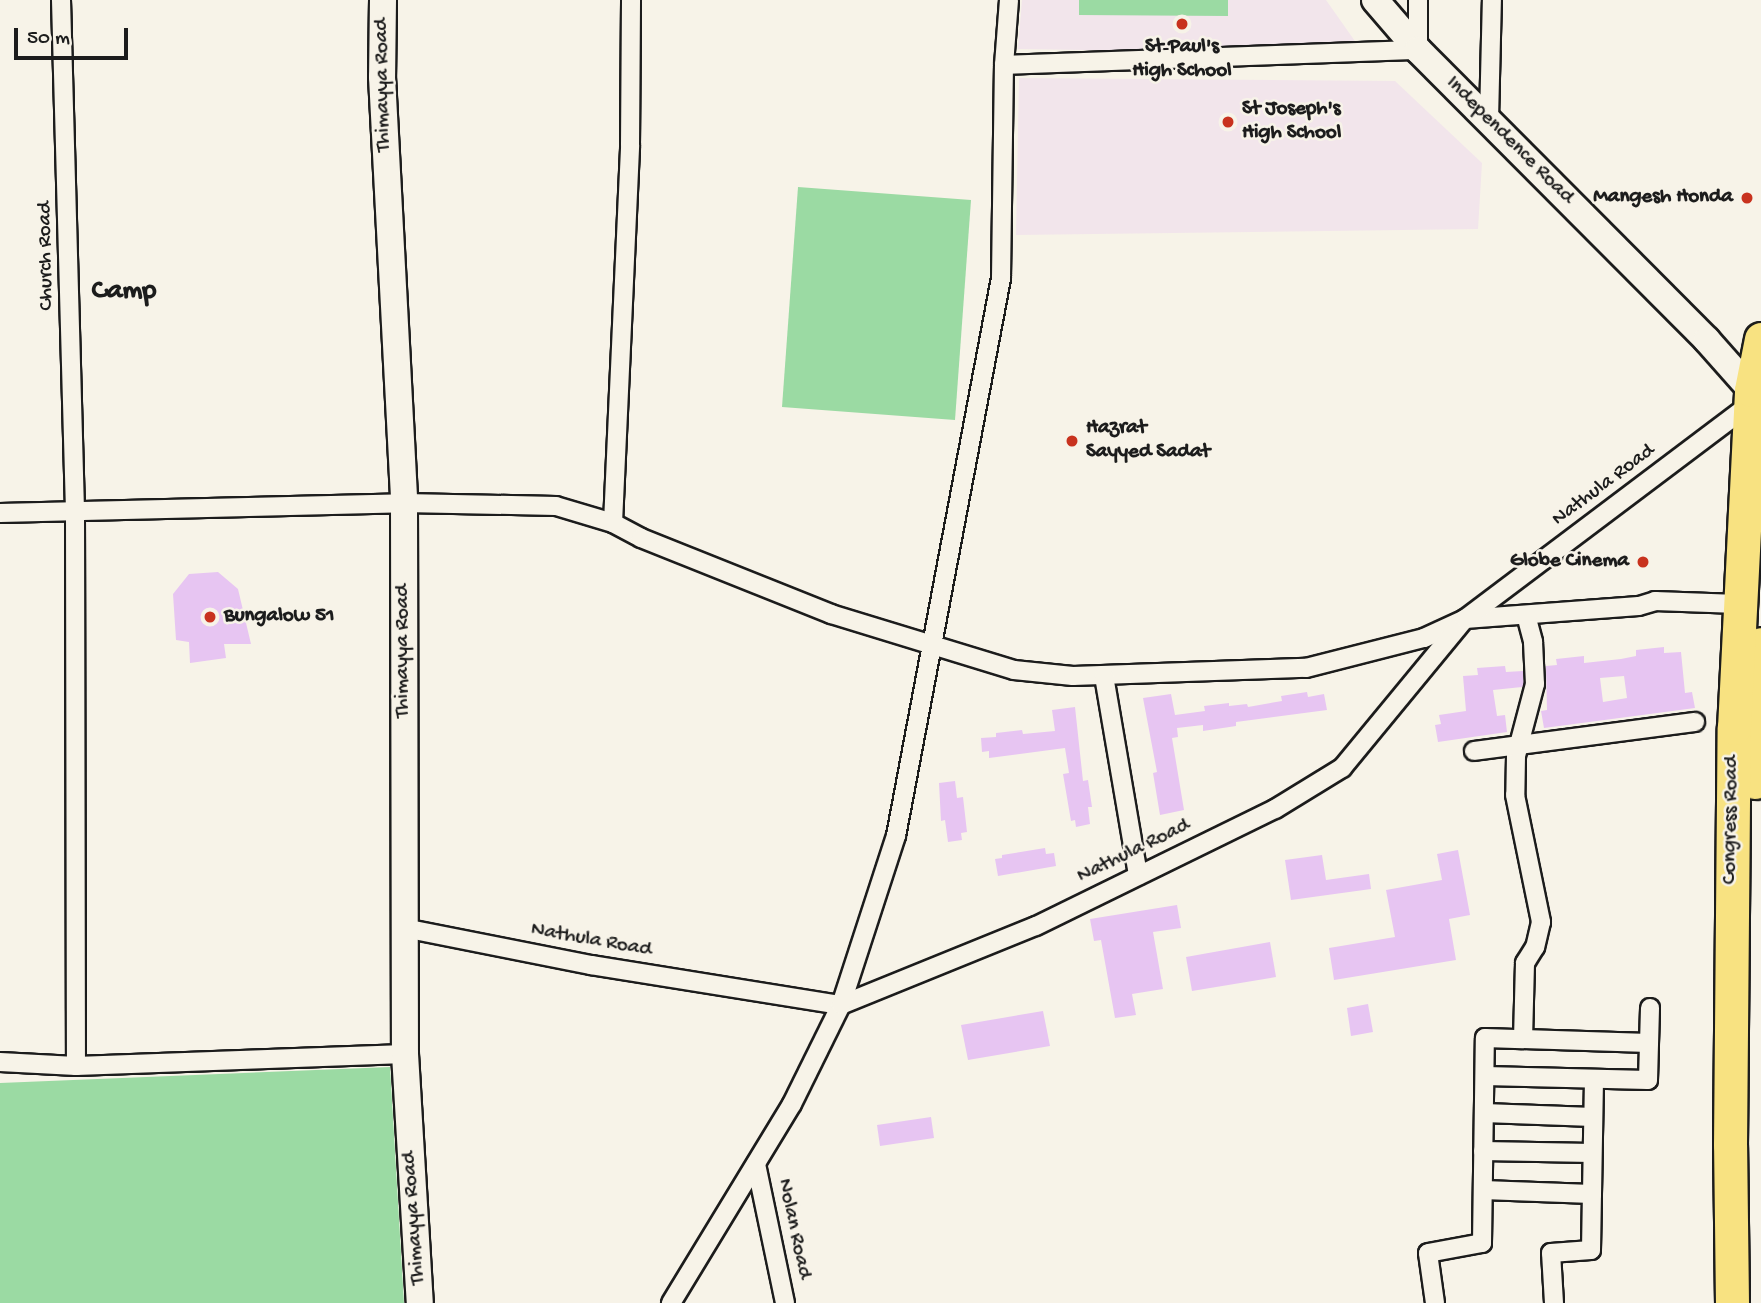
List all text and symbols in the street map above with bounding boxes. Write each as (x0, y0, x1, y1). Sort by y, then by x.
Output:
scale bar (18, 14, 131, 58)
marker: St Paul's High School (1174, 16, 1190, 32)
street label: Thimayya Road (370, 18, 398, 152)
text: 50 m (27, 27, 70, 52)
place label: St Paul's High School (1132, 35, 1232, 85)
street label: Independence Road (1440, 72, 1578, 210)
place label: St Joseph's High School (1242, 97, 1341, 147)
marker: St Joseph's High School (1220, 114, 1236, 130)
place label: Mangesh Honda (1593, 185, 1733, 211)
marker: Mangesh Honda (1739, 190, 1755, 206)
street label: Church Road (33, 201, 61, 311)
district label: Camp (92, 275, 156, 309)
place label: Hazrat Sayyed Sadat (1086, 416, 1210, 466)
marker: Hazrat Sayyed Sadat (1064, 433, 1080, 449)
street label: Nathula Road (1548, 439, 1660, 533)
place label: Globe Cinema (1510, 549, 1629, 575)
marker: Globe Cinema (1635, 554, 1651, 570)
street label: Thimayya Road (391, 584, 417, 718)
place label: Bungalow 51 (224, 604, 334, 630)
marker: Bungalow 51 (202, 609, 218, 625)
street label: Congress Road (1718, 755, 1746, 885)
street label: Nathula Road (1074, 814, 1194, 890)
street label: Nathula Road (529, 918, 653, 964)
street label: Thimayya Road (398, 1150, 432, 1286)
street label: Nolan Road (770, 1177, 816, 1281)

